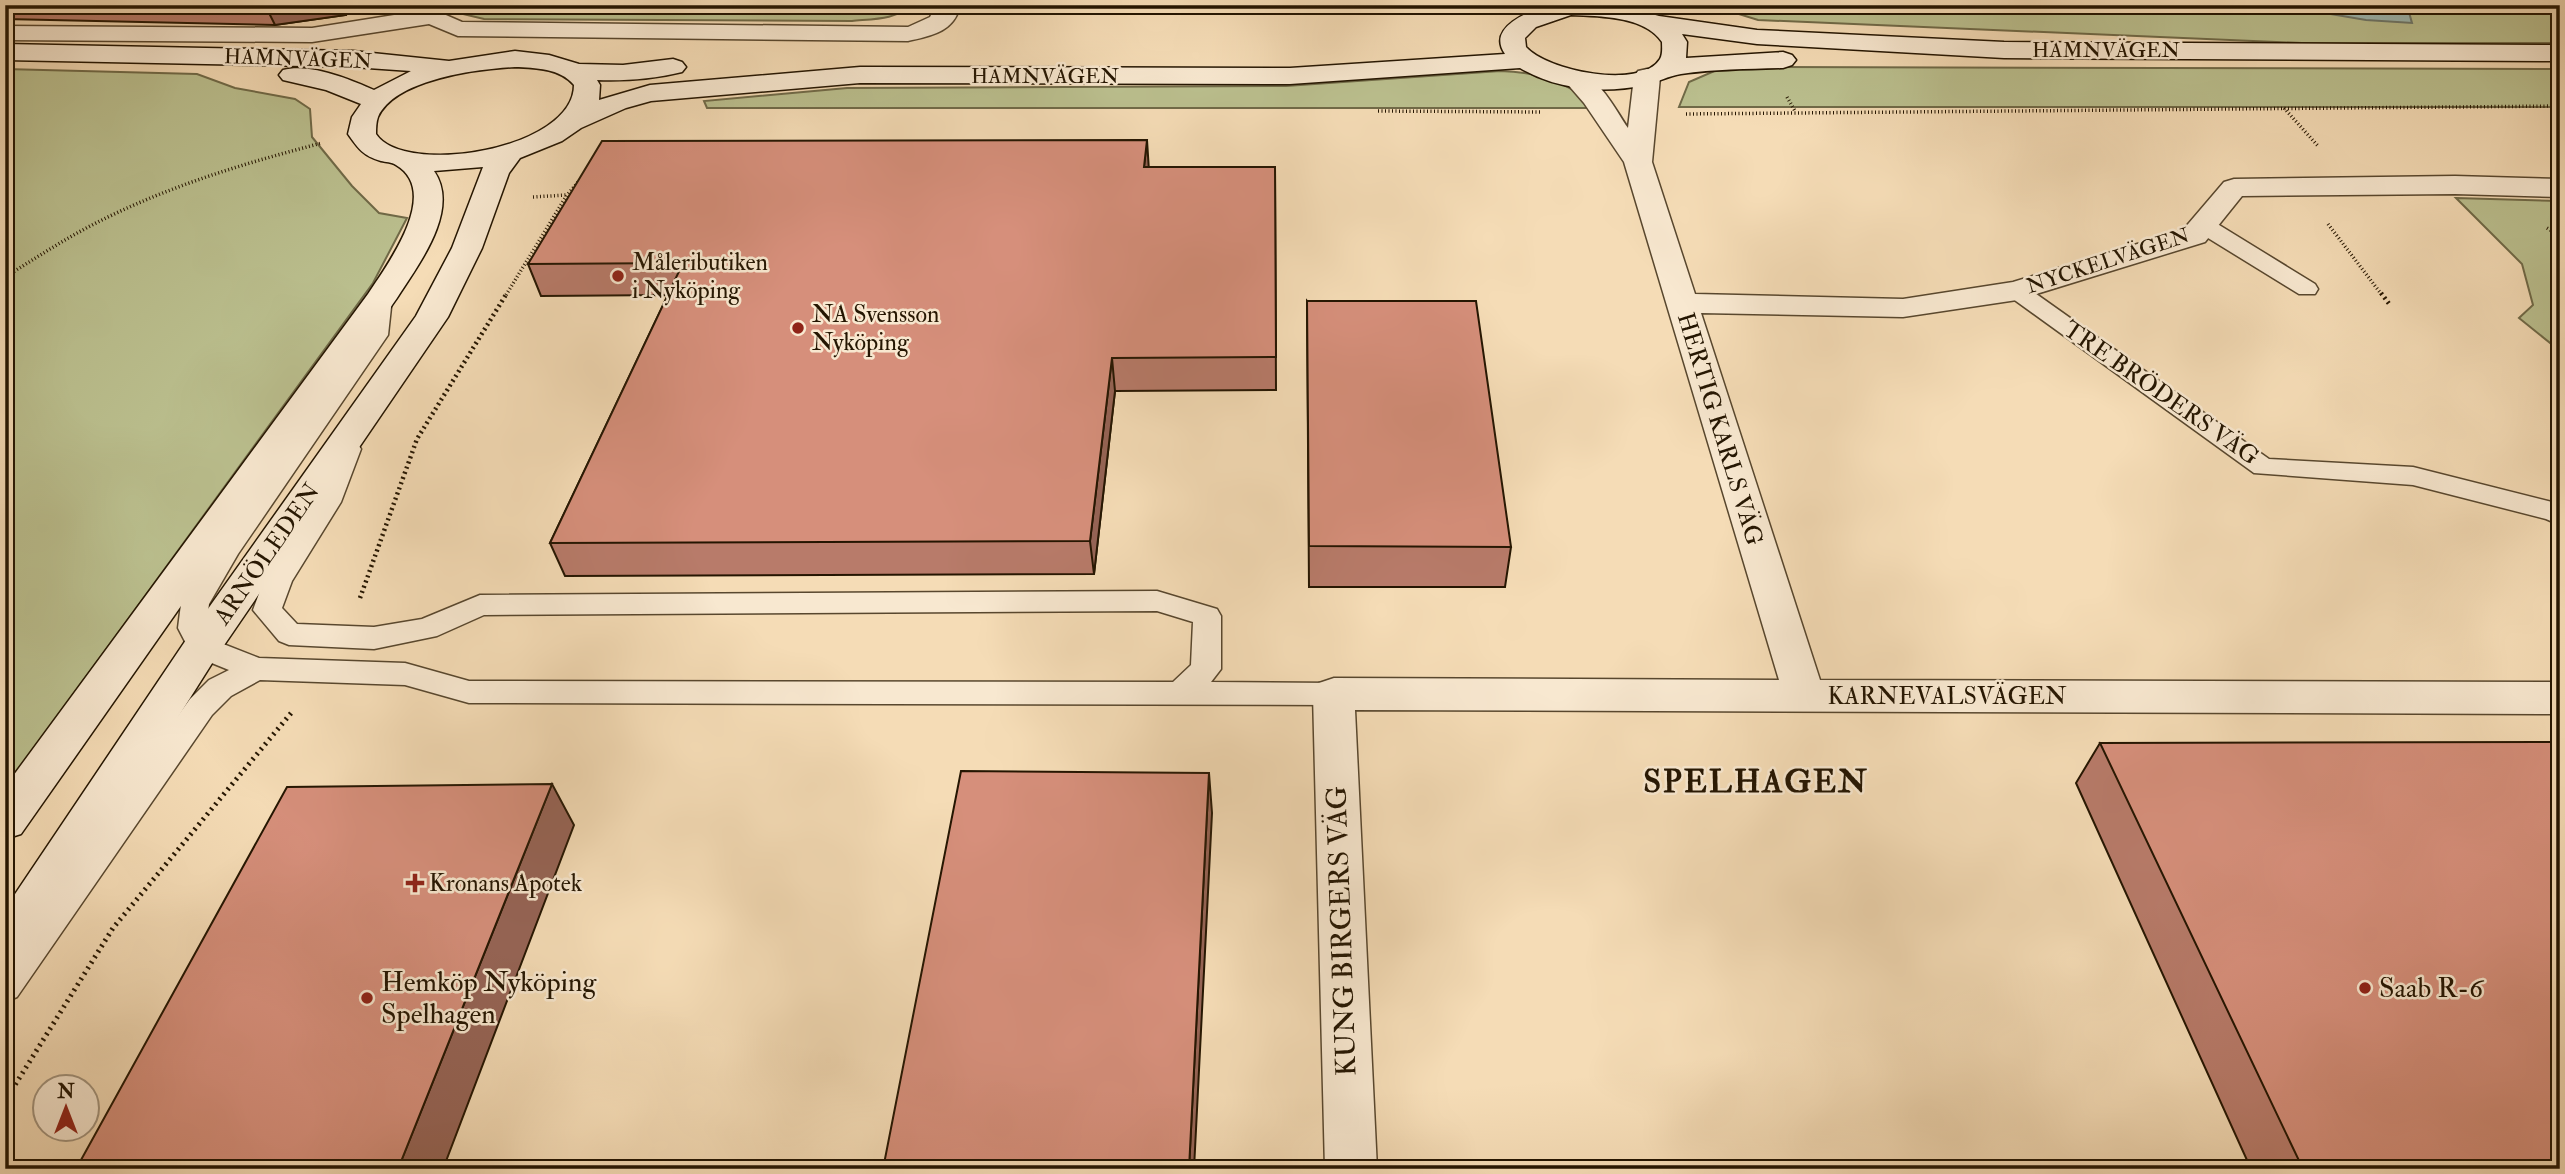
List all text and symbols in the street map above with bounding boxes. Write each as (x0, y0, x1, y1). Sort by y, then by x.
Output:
street label: HAMNVÄGEN (2032, 37, 2180, 64)
street label: HAMNVÄGEN (224, 43, 373, 75)
street label: HAMNVÄGEN (971, 63, 1119, 90)
street label: NYCKELVÄGEN (2023, 222, 2193, 300)
place label: Måleributiken i Nyköping (632, 247, 768, 306)
marker: Måleributiken i Nyköping (610, 268, 626, 284)
place label: NA Svensson Nyköping (812, 299, 939, 358)
street label: HERTIG KARLS VÄG (1670, 309, 1770, 549)
street label: TRE BRÖDERS VÄG (2057, 314, 2265, 472)
marker: NA Svensson Nyköping (790, 320, 806, 336)
street label: ARNÖLEDEN (206, 477, 327, 632)
street label: KARNEVALSVÄGEN (1827, 681, 2067, 712)
district label: SPELHAGEN (1643, 762, 1869, 802)
street label: KUNG BIRGERS VÄG (1319, 785, 1365, 1077)
place label: Kronans Apotek (429, 868, 583, 899)
marker: Kronans Apotek (407, 875, 423, 891)
place label: Hemköp Nyköping Spelhagen (381, 965, 598, 1032)
place label: Saab R-6 (2379, 971, 2485, 1006)
marker: Saab R-6 (2357, 980, 2373, 996)
marker: Hemköp Nyköping Spelhagen (359, 990, 375, 1006)
north arrow (32, 1072, 102, 1142)
text: N (56, 1080, 75, 1104)

